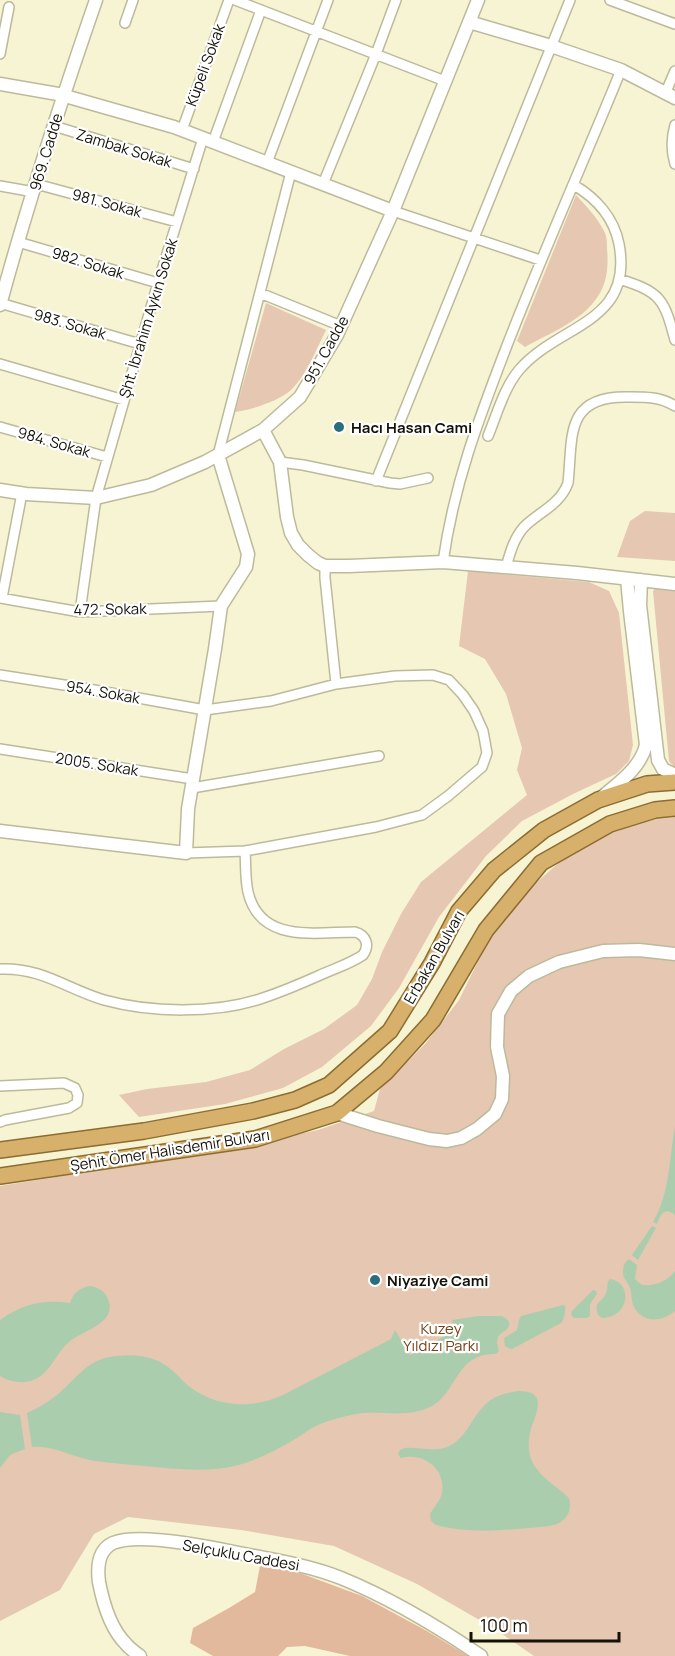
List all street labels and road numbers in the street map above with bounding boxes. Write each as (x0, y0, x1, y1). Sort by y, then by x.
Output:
street label: Küpeli Sokak (180, 20, 230, 109)
street label: 969. Cadde (24, 111, 68, 193)
street label: Zambak Sokak (73, 123, 175, 173)
street label: 981. Sokak (70, 184, 145, 223)
street label: Şht. İbrahim Aykın Sokak (114, 235, 182, 400)
street label: 982. Sokak (49, 242, 127, 284)
street label: 983. Sokak (31, 304, 109, 345)
street label: 951. Cadde (298, 312, 354, 388)
street label: 984. Sokak (15, 422, 93, 463)
street label: 472. Sokak (73, 598, 147, 620)
street label: 954. Sokak (64, 675, 142, 709)
street label: 2005. Sokak (54, 747, 140, 781)
street label: Erbakan Bulvarı (399, 906, 469, 1008)
street label: Şehit Ömer Halisdemir Bulvarı (69, 1124, 271, 1176)
street label: Selçuklu Caddesi (181, 1534, 301, 1576)

